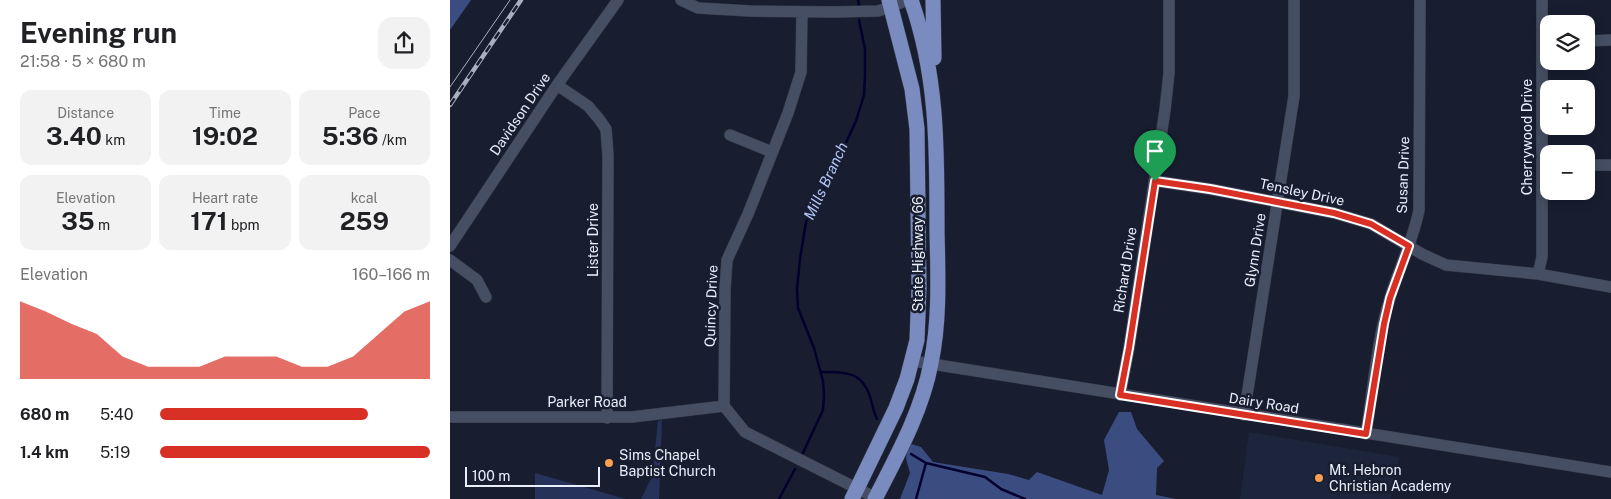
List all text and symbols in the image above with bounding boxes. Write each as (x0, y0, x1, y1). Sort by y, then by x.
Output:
map controls (1540, 15, 1595, 200)
button: layers (1540, 15, 1595, 70)
text: Evening run (20, 16, 177, 49)
button: share (378, 17, 430, 69)
text: 21:58 · 5 × 680 m (20, 52, 146, 71)
street label: Davidson Drive (487, 70, 554, 158)
street label: Cherrywood Drive (1519, 79, 1535, 195)
button: + (1540, 80, 1595, 135)
text: Distance (57, 105, 114, 121)
text: Time (209, 105, 241, 121)
text: Pace (348, 105, 380, 121)
text: 3.40 (46, 121, 102, 151)
text: 19:02 (192, 121, 258, 151)
text: 5:36 (322, 121, 379, 151)
pin (1134, 130, 1176, 181)
text: km (102, 132, 125, 148)
text: /km (379, 132, 407, 148)
street label: Susan Drive (1394, 136, 1412, 214)
icon: arrive (1141, 137, 1169, 165)
water label: Mills Branch (800, 139, 851, 222)
button: − (1540, 145, 1595, 200)
street label: Tensley Drive (1258, 175, 1346, 209)
text: Elevation (56, 190, 115, 206)
text: Heart rate (192, 190, 258, 206)
text: kcal (351, 190, 378, 206)
street label: State Highway 66 (910, 196, 926, 312)
street label: Lister Drive (585, 203, 601, 277)
text: 35 (61, 206, 95, 236)
text: 171 (190, 206, 228, 236)
text: 259 (340, 206, 389, 236)
street label: Glynn Drive (1241, 212, 1269, 288)
text: m (95, 217, 110, 233)
text: bpm (228, 217, 260, 233)
street label: Richard Drive (1110, 226, 1140, 314)
text: Elevation (20, 265, 88, 284)
text: 160–166 m (352, 265, 430, 284)
street label: Quincy Drive (702, 265, 720, 347)
street label: Dairy Road (1228, 390, 1300, 416)
street label: Parker Road (547, 394, 627, 410)
text: 680 m (20, 405, 69, 424)
text: 5:40 (100, 405, 134, 424)
text: 1.4 km (20, 443, 69, 462)
text: 5:19 (100, 443, 130, 462)
place label: Sims Chapel Baptist Church (619, 447, 716, 479)
marker: Sims Chapel Baptist Church (603, 457, 615, 469)
place label: Mt. Hebron Christian Academy (1329, 462, 1452, 494)
scale bar (465, 464, 600, 487)
text: 100 m (472, 468, 510, 484)
marker: Mt. Hebron Christian Academy (1313, 472, 1325, 484)

